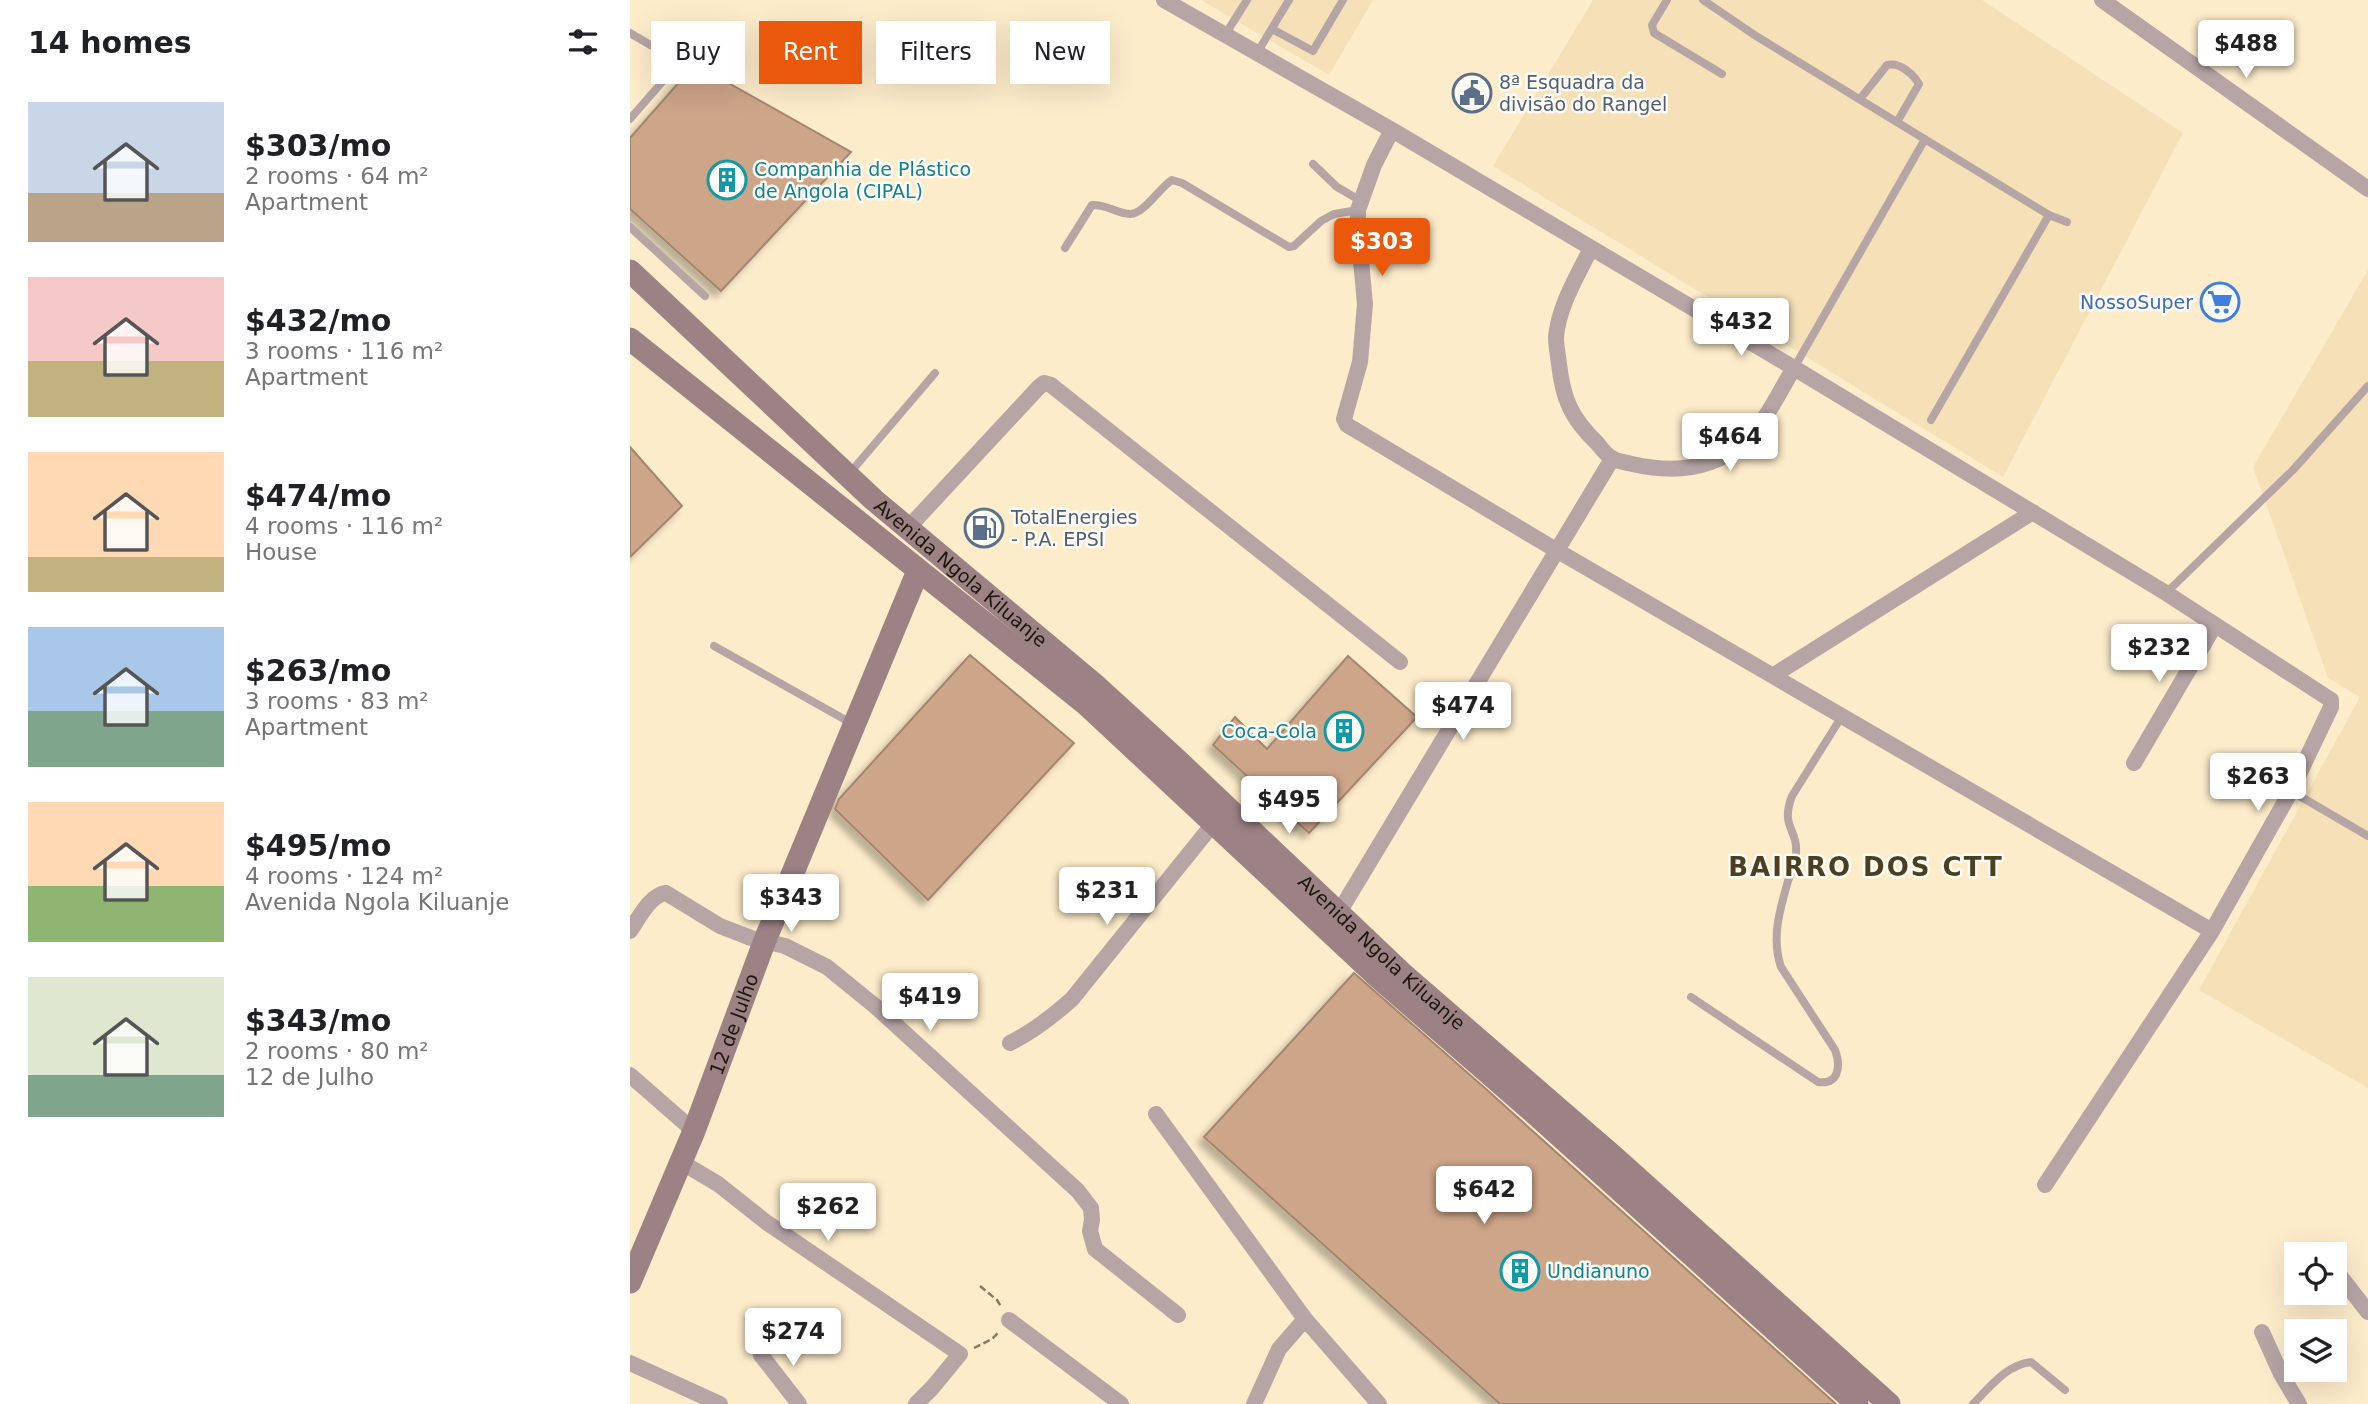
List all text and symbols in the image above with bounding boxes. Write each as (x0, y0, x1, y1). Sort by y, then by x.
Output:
pin: $488 (2205, 20, 2287, 80)
chip: Buy (651, 21, 745, 84)
chip: Rent (759, 21, 862, 84)
chip: Filters (876, 21, 996, 84)
chip: New (1010, 21, 1110, 84)
icon: filters (564, 23, 602, 61)
text: 14 homes (28, 25, 192, 60)
text: $488 (2214, 30, 2278, 56)
place label: 8ª Esquadra da divisão do Rangel (1499, 71, 1667, 115)
public building icon: 8ª Esquadra da divisão do Rangel (1451, 72, 1493, 114)
text: $303/mo (245, 128, 391, 163)
icon: home (84, 130, 168, 214)
place label: Companhia de Plástico de Angola (CIPAL) (754, 158, 971, 202)
building icon: Companhia de Plástico de Angola (CIPAL) (706, 159, 748, 201)
text: 2 rooms · 64 m² (245, 163, 429, 189)
text: Apartment (245, 189, 368, 215)
pin: $303 (1341, 218, 1423, 278)
text: $303 (1350, 228, 1414, 254)
supermarket icon: NossoSuper (2199, 281, 2241, 323)
place label: NossoSuper (2080, 291, 2193, 313)
pin: $432 (1700, 298, 1782, 358)
text: $432/mo (245, 303, 391, 338)
icon: home (84, 305, 168, 389)
text: $432 (1709, 308, 1773, 334)
text: 3 rooms · 116 m² (245, 338, 443, 364)
text: Apartment (245, 364, 368, 390)
pin: $464 (1689, 414, 1771, 473)
text: $464 (1698, 423, 1762, 449)
text: $474/mo (245, 478, 391, 513)
icon: home (84, 480, 168, 564)
street label: Avenida Ngola Kiluanje (870, 494, 1052, 651)
place label: TotalEnergies - P.A. EPSI (1010, 506, 1138, 550)
fuel station icon: TotalEnergies - P.A. EPSI (963, 507, 1005, 549)
text: 4 rooms · 116 m² (245, 513, 443, 539)
text: House (245, 539, 317, 565)
pin: $232 (2118, 624, 2200, 684)
text: $232 (2127, 634, 2191, 660)
text: $263/mo (245, 653, 391, 688)
icon: home (84, 655, 168, 739)
pin: $474 (1422, 682, 1504, 742)
text: 3 rooms · 83 m² (245, 688, 429, 714)
text: $474 (1431, 692, 1495, 718)
building icon: Coca-Cola (1323, 710, 1365, 752)
text: Apartment (245, 714, 368, 740)
place label: Coca-Cola (1221, 720, 1317, 742)
pin: $263 (2217, 754, 2299, 813)
text: $263 (2226, 763, 2290, 789)
pin: $495 (1248, 776, 1330, 836)
text: $495 (1257, 786, 1321, 812)
text: $495/mo (245, 828, 391, 863)
icon: home (84, 830, 168, 914)
district label: BAIRRO DOS CTT (1728, 852, 2004, 882)
text: 4 rooms · 124 m² (245, 863, 443, 889)
pin: $231 (1066, 867, 1148, 927)
street label: Avenida Ngola Kiluanje (1294, 870, 1470, 1034)
pin: $343 (750, 874, 832, 934)
text: $231 (1075, 877, 1139, 903)
text: $343 (759, 884, 823, 910)
text: Avenida Ngola Kiluanje (245, 889, 509, 915)
street label: 12 de Julho (705, 970, 763, 1078)
pin: $419 (889, 974, 971, 1033)
text: $419 (898, 983, 962, 1009)
text: $343/mo (245, 1003, 391, 1038)
icon: home (84, 1005, 168, 1089)
text: 2 rooms · 80 m² (245, 1038, 429, 1064)
text: 12 de Julho (245, 1064, 374, 1090)
pin: $642 (1443, 1166, 1525, 1226)
text: $642 (1452, 1176, 1516, 1202)
pin: $262 (787, 1184, 869, 1243)
text: $262 (796, 1193, 860, 1219)
map controls (2284, 1242, 2347, 1382)
button: locate (2284, 1242, 2347, 1305)
building icon: Undianuno (1499, 1250, 1541, 1292)
place label: Undianuno (1547, 1260, 1650, 1282)
pin: $274 (752, 1308, 834, 1368)
text: $274 (761, 1318, 825, 1344)
button: layers (2284, 1319, 2347, 1382)

